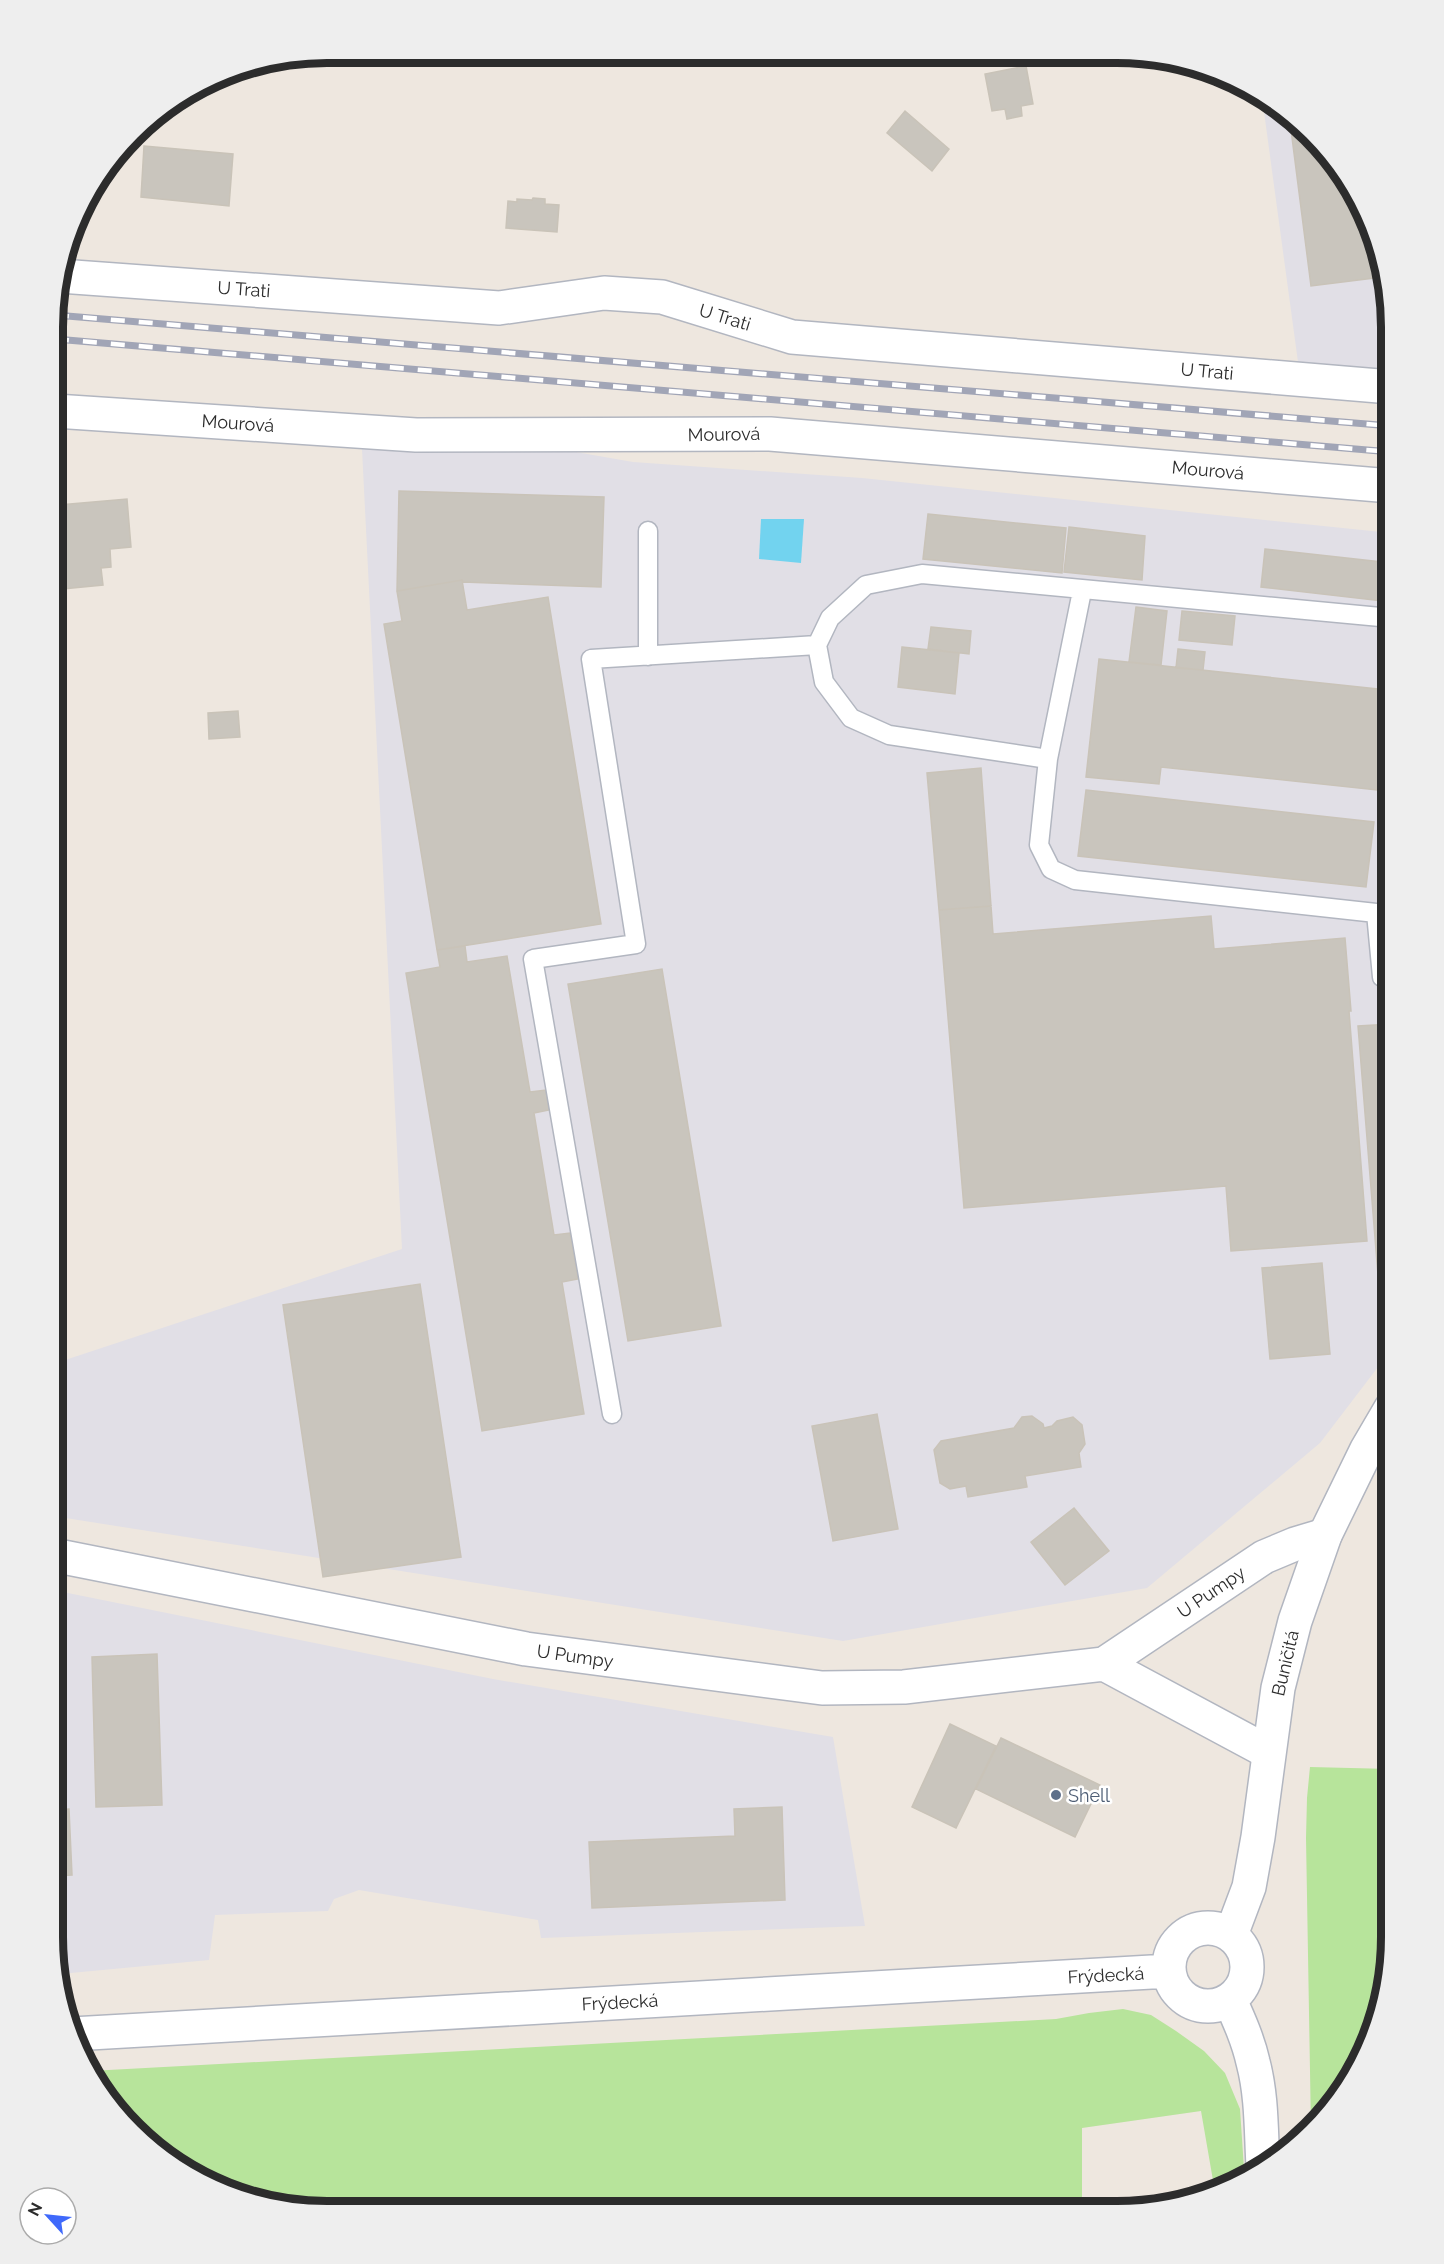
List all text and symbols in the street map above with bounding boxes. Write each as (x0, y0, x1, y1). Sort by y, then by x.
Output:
street label: U Trati (217, 277, 271, 301)
street label: U Trati (697, 299, 753, 335)
street label: U Trati (1180, 358, 1234, 384)
street label: Mourová (201, 410, 275, 436)
street label: Mourová (688, 423, 760, 445)
street label: Mourová (1171, 456, 1245, 484)
street label: U Pumpy (1173, 1562, 1249, 1622)
street label: Buničitá (1267, 1628, 1303, 1698)
street label: U Pumpy (535, 1640, 615, 1672)
place label: Shell (1068, 1785, 1110, 1806)
marker: Shell (1049, 1788, 1063, 1802)
street label: Frýdecká (1067, 1963, 1145, 1987)
street label: Frýdecká (581, 1990, 659, 2014)
north arrow (18, 2186, 78, 2246)
text: N (24, 2200, 46, 2219)

